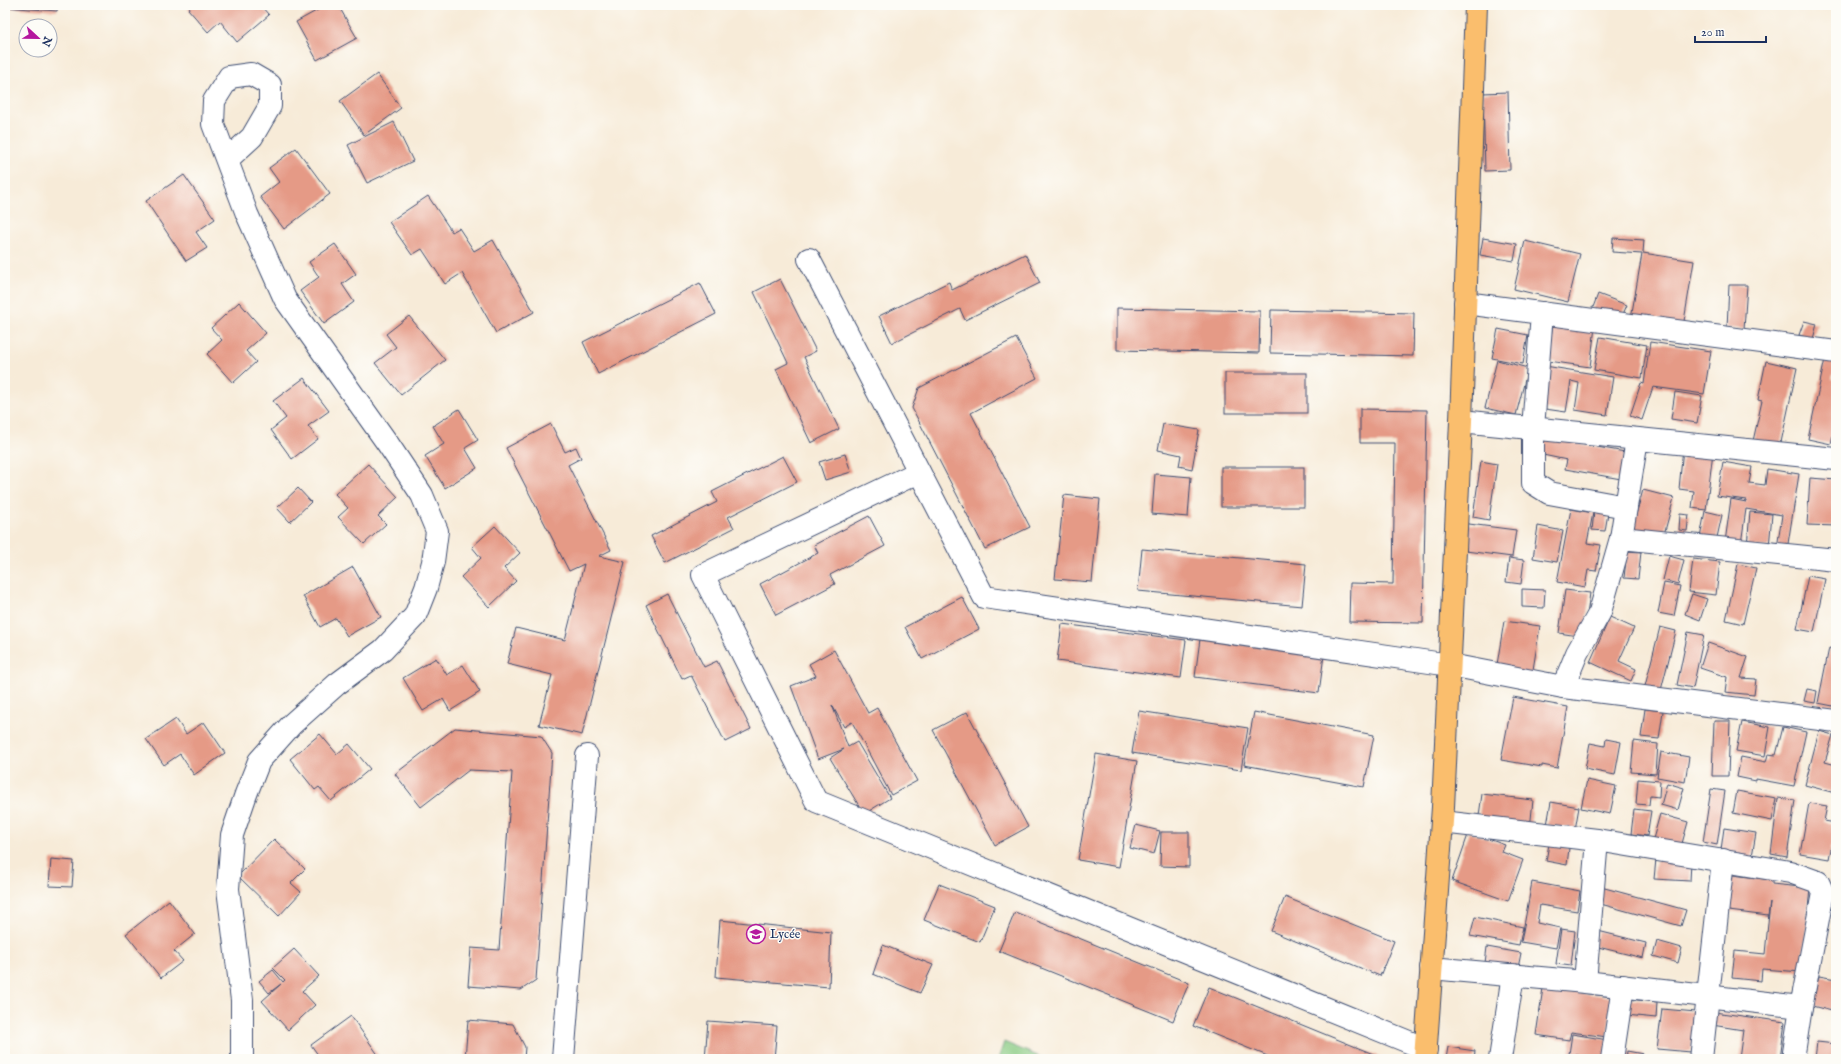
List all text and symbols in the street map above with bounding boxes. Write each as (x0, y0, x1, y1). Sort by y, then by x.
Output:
north arrow (18, 18, 58, 58)
scale bar (1695, 18, 1766, 44)
text: 20 m (1701, 25, 1724, 40)
text: N (38, 33, 55, 49)
school or university icon: Lycée (745, 923, 767, 945)
place label: Lycée (770, 927, 801, 942)

